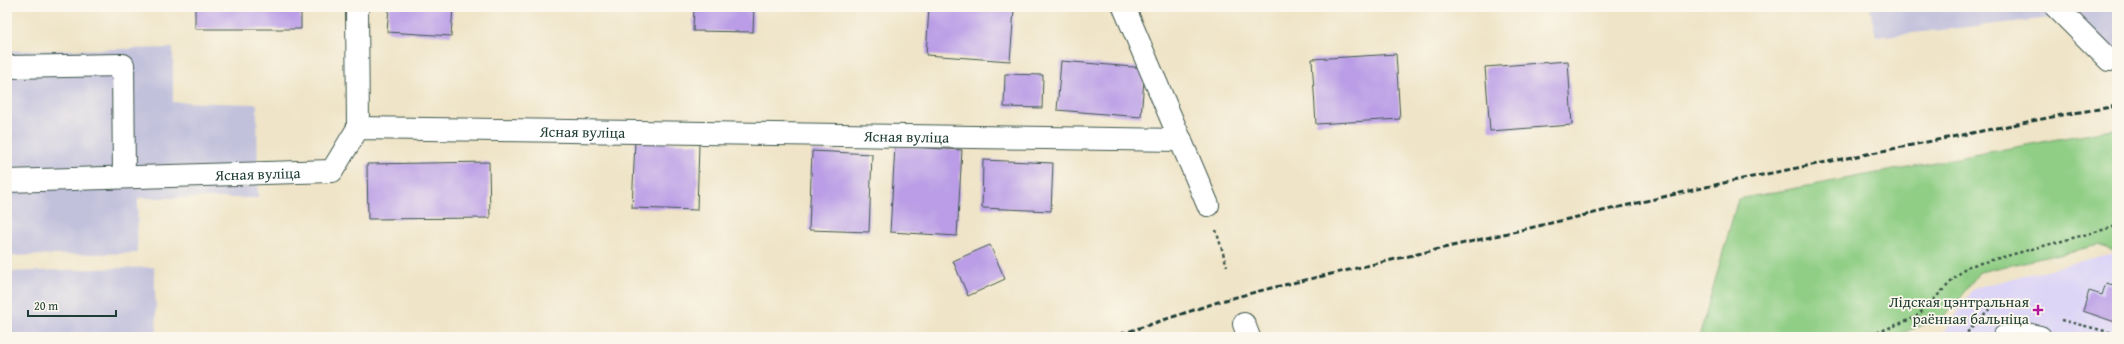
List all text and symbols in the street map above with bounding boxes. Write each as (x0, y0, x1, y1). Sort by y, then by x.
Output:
street label: Ясная вуліца (539, 120, 626, 142)
street label: Ясная вуліца (863, 125, 950, 147)
street label: Ясная вуліца (214, 161, 302, 185)
place label: Лідская цэнтральная раённая бальніца (1889, 291, 2030, 329)
scale bar (28, 292, 116, 318)
text: 20 m (34, 297, 58, 314)
marker: Лідская цэнтральная раённая бальніца (2032, 304, 2044, 316)

